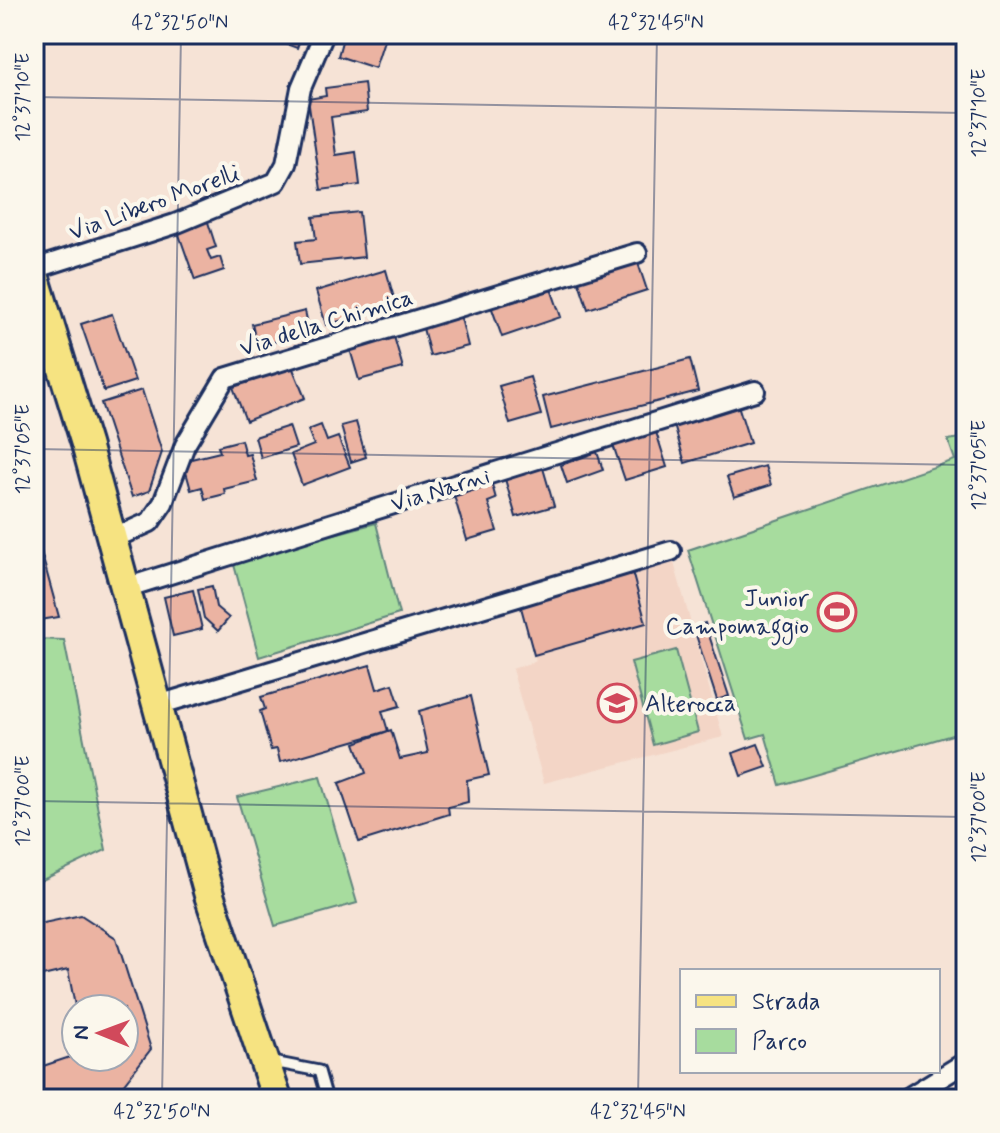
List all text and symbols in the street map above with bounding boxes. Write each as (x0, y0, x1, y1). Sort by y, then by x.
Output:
text: 42°32'50"N (132, 10, 228, 37)
text: 42°32'45"N (608, 10, 704, 37)
text: 12°37'10"E (10, 53, 37, 141)
text: 12°37'10"E (966, 69, 993, 157)
street label: Via Libero Morelli (65, 158, 244, 249)
street label: Via della Chimica (236, 282, 417, 365)
text: 12°37'05"E (10, 404, 37, 494)
text: 12°37'05"E (966, 420, 993, 510)
street label: Via Narni (387, 461, 494, 520)
place label: Junior Campomaggio (665, 584, 810, 646)
sports icon: Junior Campomaggio (816, 591, 858, 633)
school or university icon: Alterocca (596, 682, 638, 724)
place label: Alterocca (645, 689, 736, 720)
text: 12°37'00"E (10, 755, 37, 847)
text: 12°37'00"E (966, 771, 993, 863)
legend (680, 969, 940, 1073)
text: Strada (752, 987, 821, 1018)
north arrow (60, 993, 140, 1073)
text: N (68, 1025, 96, 1040)
text: Parco (752, 1027, 807, 1058)
text: 42°32'50"N (114, 1099, 210, 1126)
text: 42°32'45"N (590, 1099, 686, 1126)

